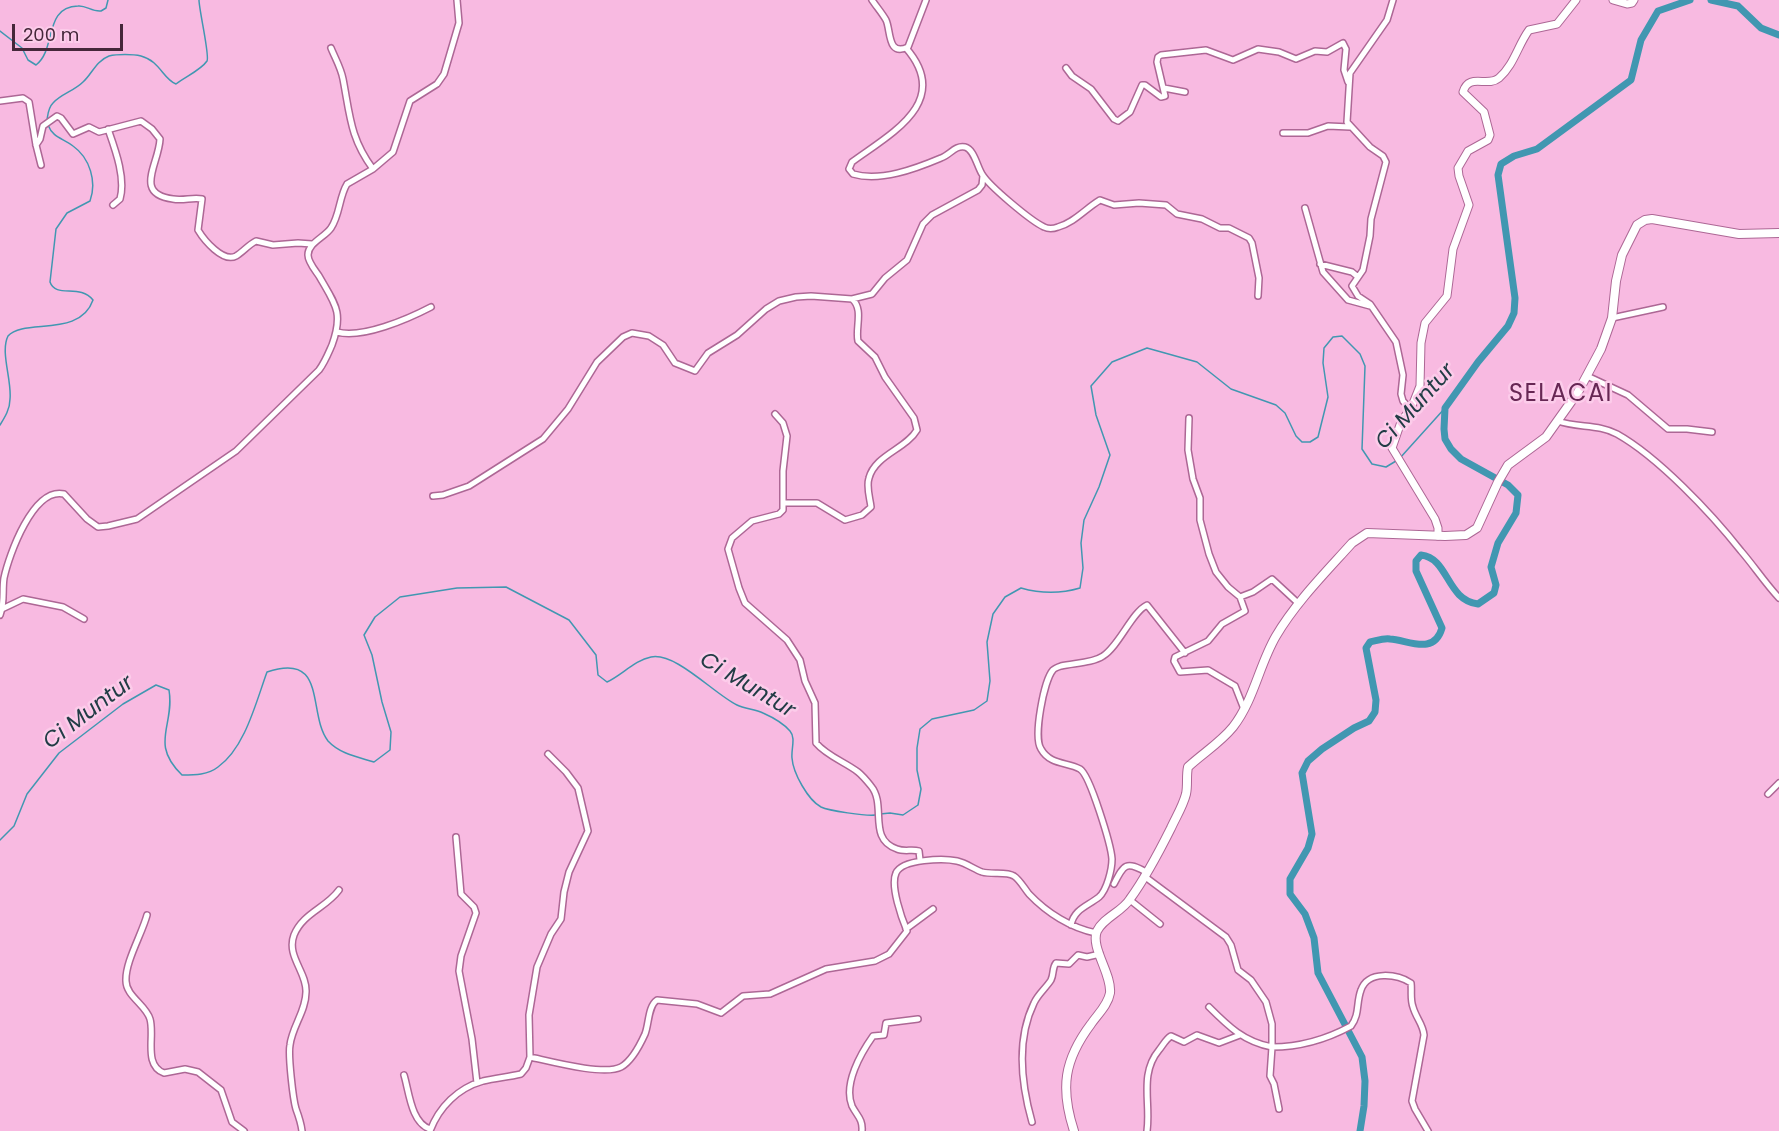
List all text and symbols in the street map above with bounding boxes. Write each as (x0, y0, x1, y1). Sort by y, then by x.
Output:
scale bar (15, 12, 126, 50)
text: 200 m (23, 22, 79, 47)
water label: Ci Muntur (1371, 359, 1461, 455)
district label: SELACAI (1509, 381, 1613, 409)
water label: Ci Muntur (695, 647, 799, 725)
water label: Ci Muntur (39, 670, 139, 756)

